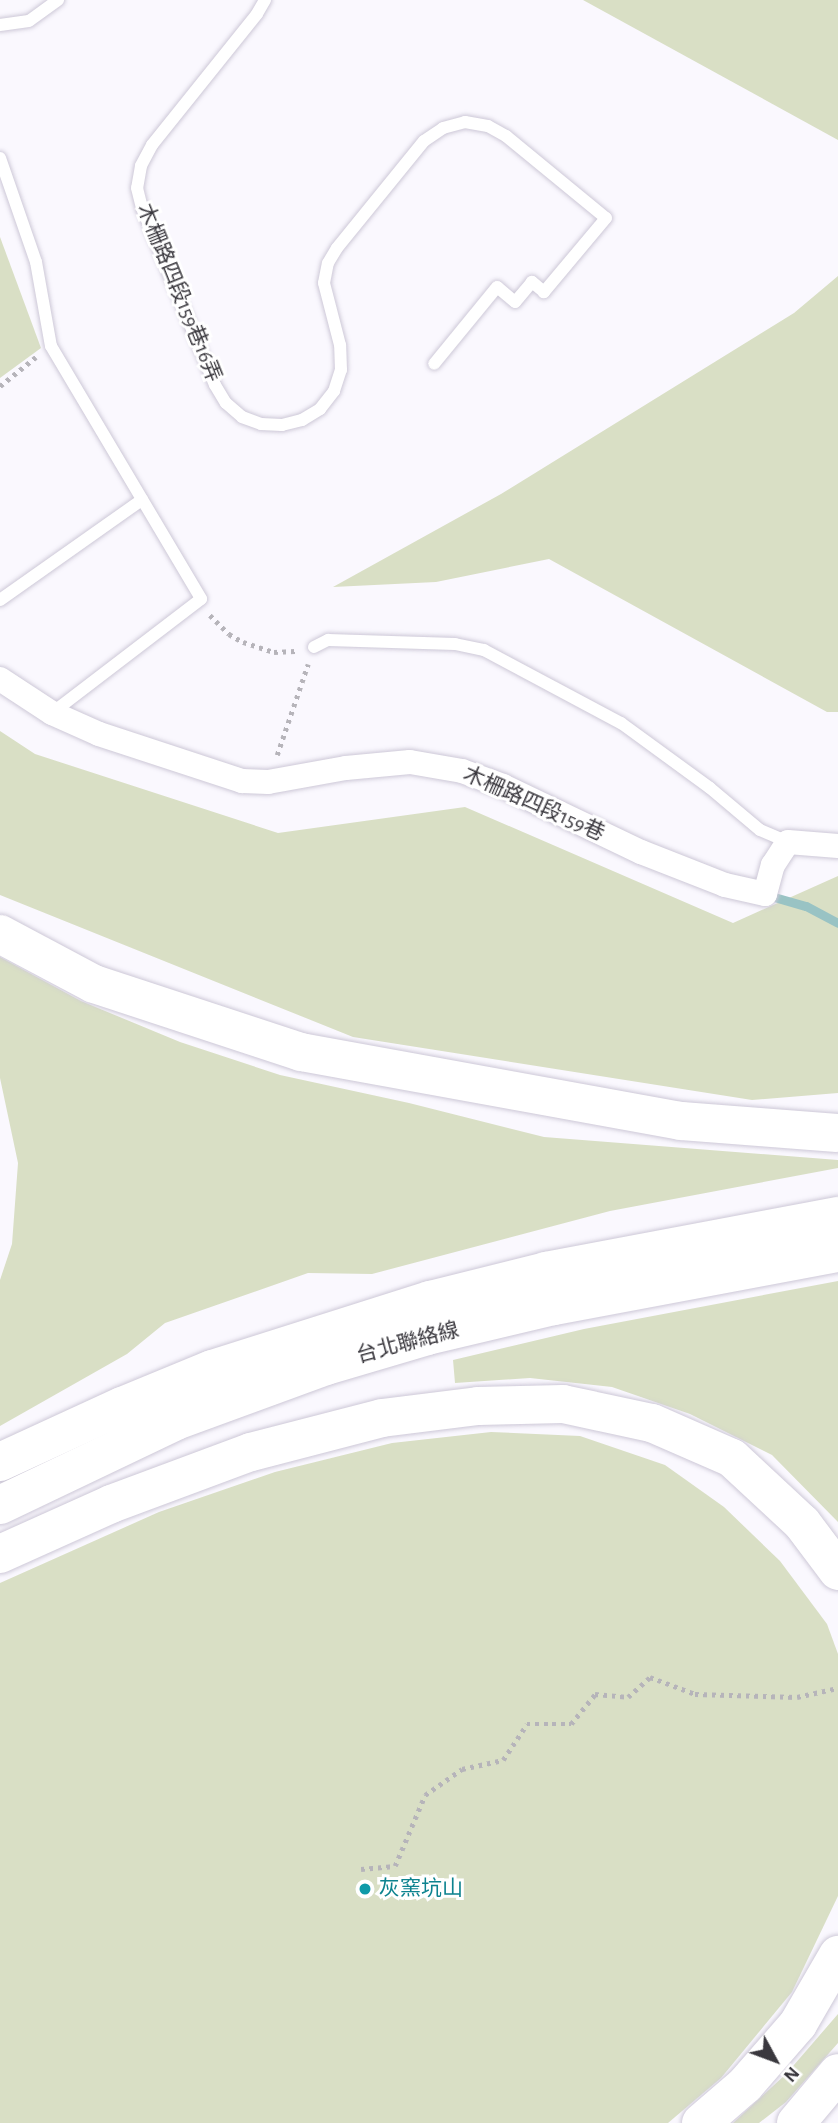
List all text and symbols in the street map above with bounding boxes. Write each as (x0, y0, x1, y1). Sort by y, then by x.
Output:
street label: 木柵路四段159巷16弄 (132, 200, 226, 386)
street label: 木柵路四段159巷 (460, 762, 608, 846)
street label: 台北聯絡線 (354, 1317, 462, 1369)
place label: 灰窯坑山 (379, 1876, 463, 1902)
marker: 灰窯坑山 (357, 1881, 373, 1897)
north arrow (740, 2025, 810, 2095)
text: N (780, 2063, 803, 2085)

